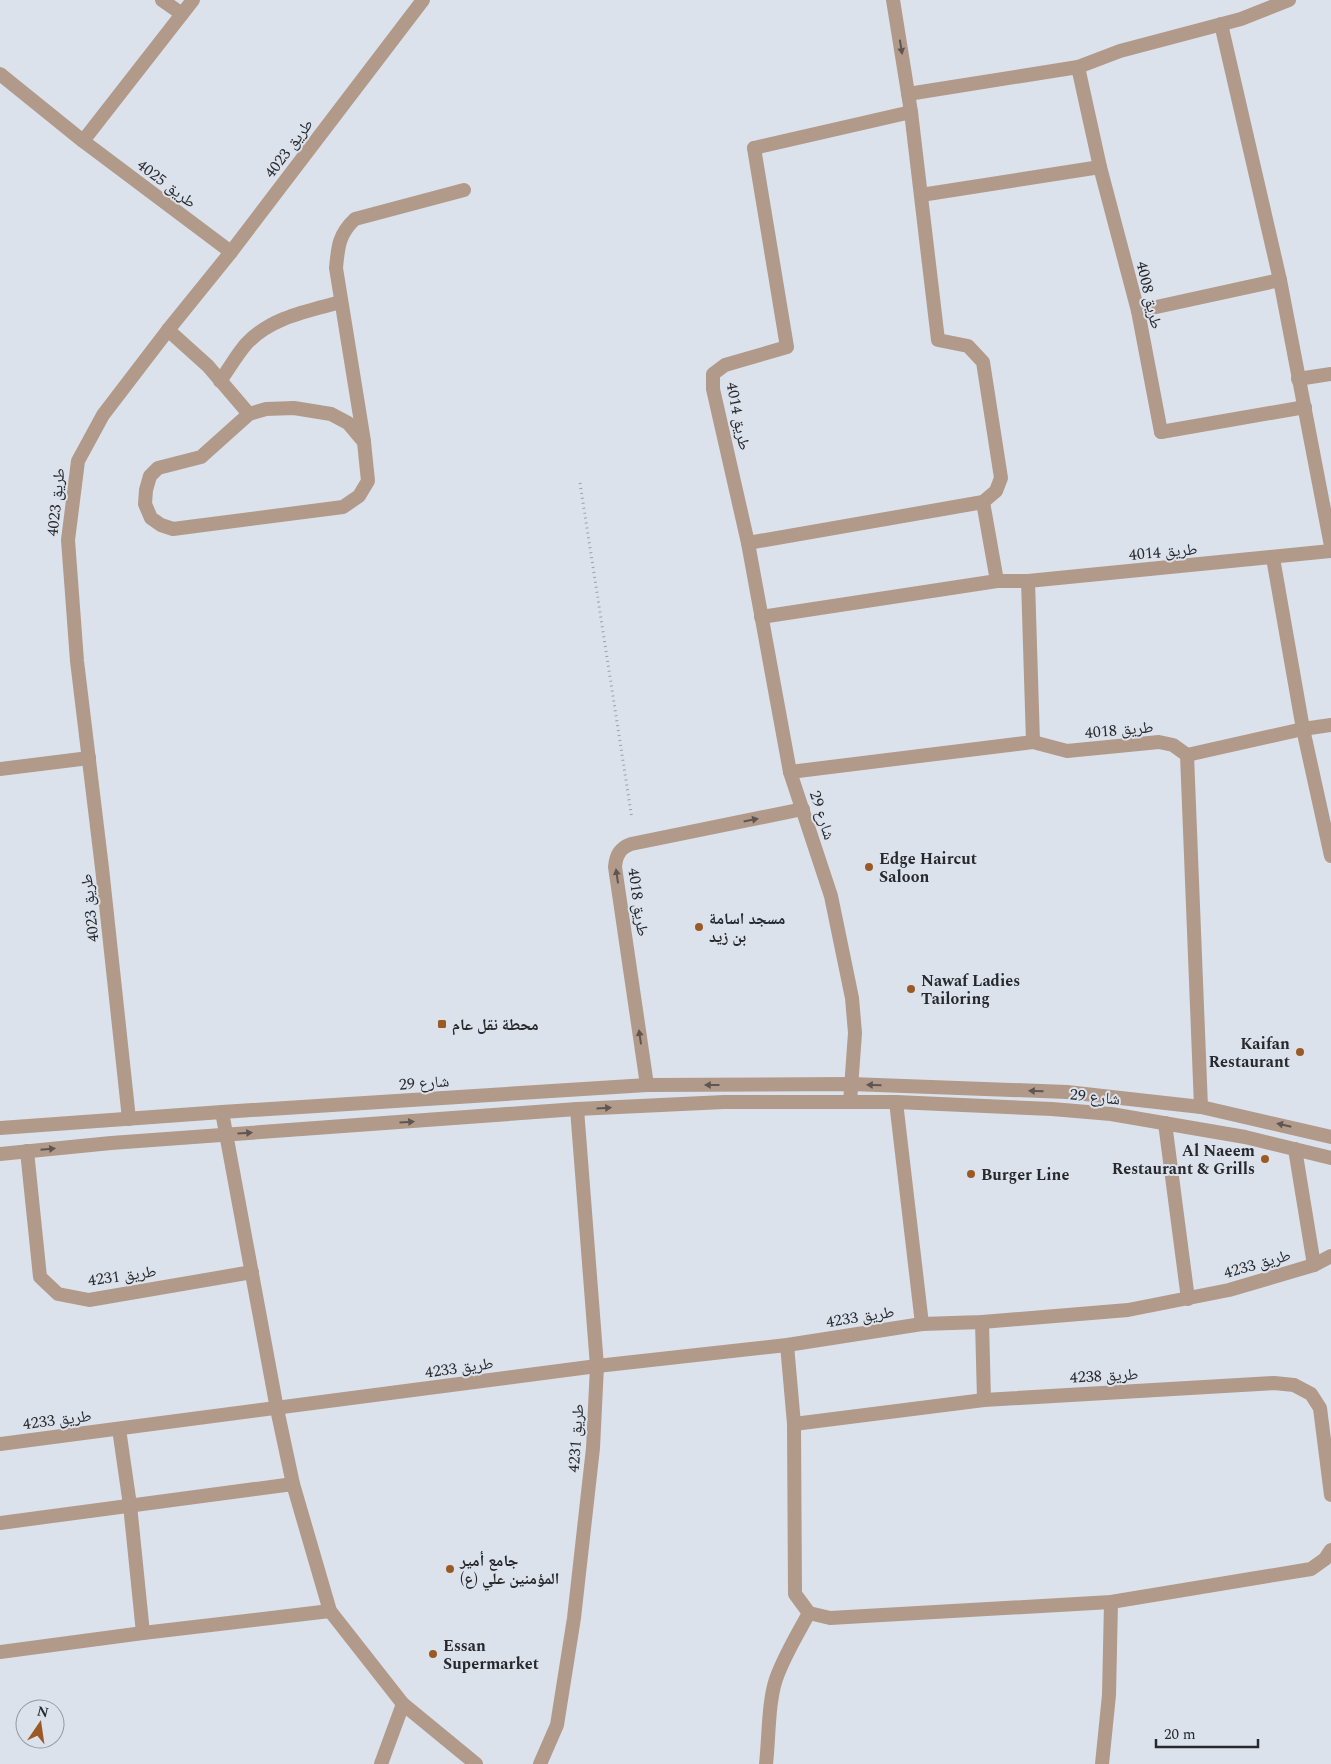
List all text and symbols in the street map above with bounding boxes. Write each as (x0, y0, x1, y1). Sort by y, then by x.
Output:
one-way arrow (897, 39, 905, 55)
street label: طريق 4023 (259, 114, 319, 183)
street label: طريق 4025 (132, 154, 201, 214)
street label: طريق 4008 (1130, 259, 1168, 331)
street label: طريق 4014 (720, 380, 756, 452)
street label: طريق 4023 (40, 467, 72, 538)
street label: طريق 4014 (1128, 537, 1198, 567)
street label: طريق 4018 (1084, 715, 1154, 745)
street label: شارع 29 (803, 788, 841, 843)
one-way arrow (744, 815, 760, 823)
place label: Edge Haircut Saloon (879, 847, 977, 889)
marker: Edge Haircut Saloon (863, 861, 875, 873)
street label: طريق 4018 (621, 866, 655, 938)
one-way arrow (613, 868, 621, 884)
street label: طريق 4023 (74, 872, 106, 943)
place label: مسجد اسامة بن زيد (709, 907, 785, 949)
marker: مسجد اسامة بن زيد (693, 921, 705, 933)
place label: Nawaf Ladies Tailoring (921, 969, 1020, 1011)
marker: Nawaf Ladies Tailoring (905, 983, 917, 995)
place label: محطة نقل عام (452, 1013, 539, 1037)
marker: محطة نقل عام (436, 1018, 448, 1030)
one-way arrow (636, 1029, 644, 1045)
place label: Kaifan Restaurant (1209, 1032, 1290, 1074)
marker: Kaifan Restaurant (1294, 1046, 1306, 1058)
street label: شارع 29 (398, 1069, 450, 1097)
one-way arrow (866, 1080, 882, 1088)
one-way arrow (703, 1081, 719, 1089)
street label: شارع 29 (1069, 1082, 1121, 1112)
one-way arrow (1028, 1087, 1044, 1095)
one-way arrow (597, 1103, 613, 1111)
one-way arrow (400, 1117, 416, 1125)
one-way arrow (1276, 1121, 1291, 1129)
one-way arrow (238, 1129, 254, 1137)
place label: Al Naeem Restaurant & Grills (1112, 1139, 1256, 1181)
one-way arrow (41, 1144, 57, 1152)
marker: Al Naeem Restaurant & Grills (1259, 1153, 1271, 1165)
place label: Burger Line (981, 1163, 1069, 1187)
marker: Burger Line (965, 1168, 977, 1180)
street label: طريق 4233 (1221, 1243, 1294, 1285)
street label: طريق 4231 (86, 1259, 158, 1293)
street label: طريق 4233 (824, 1300, 896, 1334)
street label: طريق 4233 (423, 1351, 495, 1385)
street label: طريق 4238 (1069, 1362, 1139, 1390)
street label: طريق 4231 (562, 1403, 590, 1473)
street label: طريق 4233 (22, 1404, 93, 1436)
place label: جامع أمير المؤمنين علي (ع) (459, 1549, 559, 1591)
marker: جامع أمير المؤمنين علي (ع) (444, 1563, 456, 1575)
place label: Essan Supermarket (443, 1634, 539, 1676)
marker: Essan Supermarket (427, 1648, 439, 1660)
north arrow (15, 1699, 65, 1749)
text: N (35, 1700, 51, 1723)
scale bar (1156, 1716, 1258, 1748)
text: 20 m (1164, 1723, 1196, 1746)

